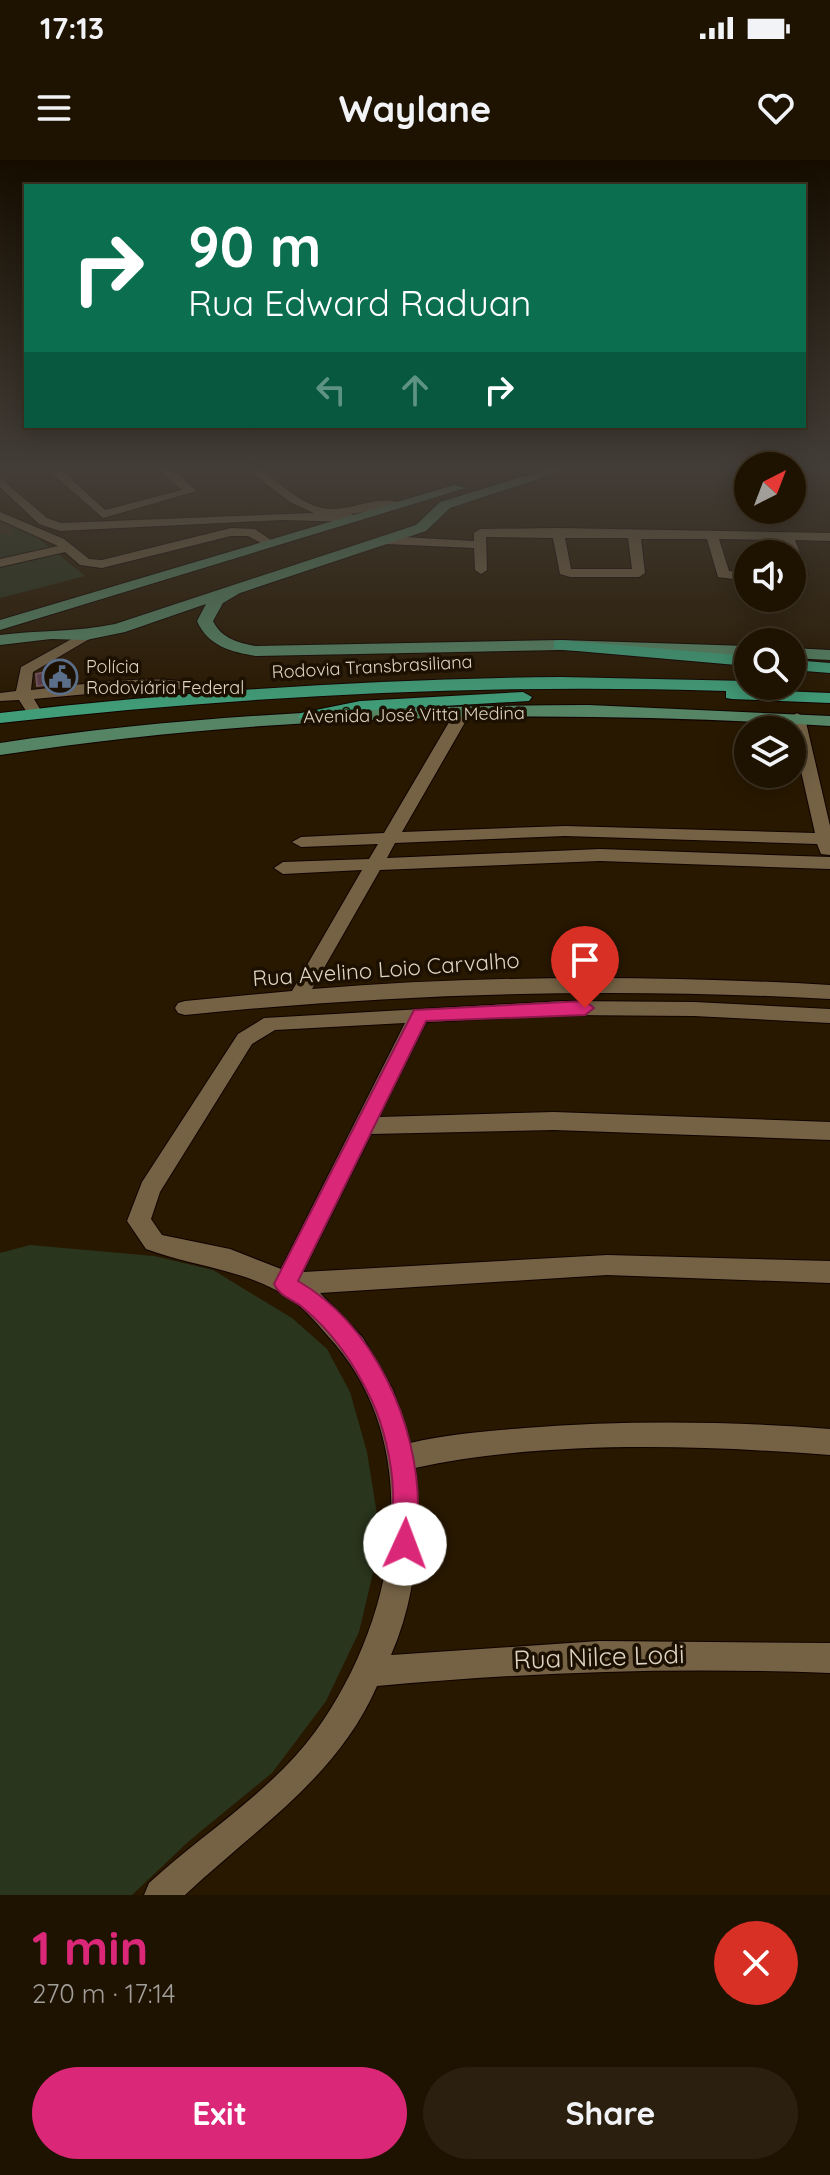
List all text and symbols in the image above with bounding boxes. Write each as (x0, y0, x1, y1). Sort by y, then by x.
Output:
text: 17:13 (40, 9, 104, 47)
icon: menu (32, 86, 76, 130)
text: Waylane (339, 86, 491, 131)
icon: heart (754, 86, 798, 130)
text: 90 m (188, 211, 322, 281)
icon: right (56, 216, 160, 320)
text: Rua Edward Raduan (188, 280, 531, 325)
icon: left (309, 368, 353, 412)
icon: ahead (393, 368, 437, 412)
icon: right (477, 368, 521, 412)
north arrow (734, 452, 806, 524)
map controls (734, 452, 806, 788)
button: sound (734, 540, 806, 612)
button: search (734, 628, 806, 700)
street label: Rodovia Transbrasiliana (271, 650, 473, 683)
place label: Polícia Rodoviária Federal (86, 655, 244, 699)
public building icon: Polícia Rodoviária Federal (41, 658, 79, 696)
street label: Avenida José Vitta Medina (303, 701, 525, 728)
button: layers (734, 716, 806, 788)
pin (551, 926, 619, 1008)
icon: arrive (563, 938, 607, 982)
street label: Rua Avelino Loio Carvalho (251, 946, 521, 992)
position arrow (363, 1502, 447, 1586)
street label: Rua Nilce Lodi (513, 1637, 685, 1676)
text: 1 min (32, 1917, 148, 1977)
button: close (714, 1921, 798, 2005)
text: 270 m · 17:14 (32, 1977, 176, 2010)
button: Exit (32, 2067, 407, 2159)
button: Share (423, 2067, 798, 2159)

